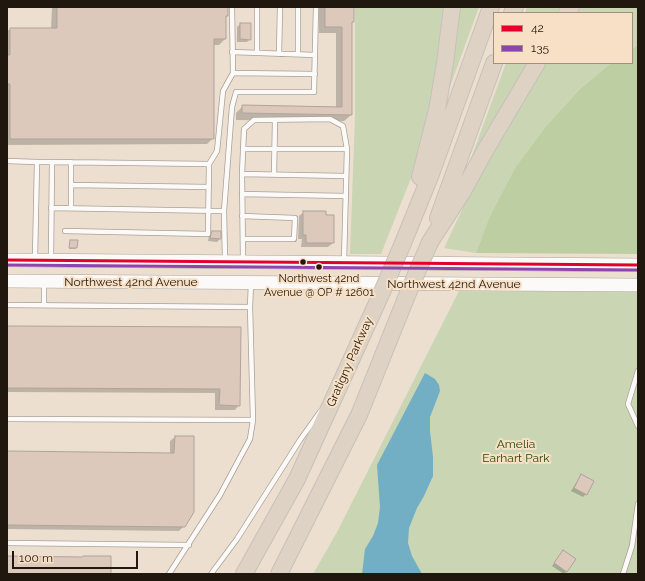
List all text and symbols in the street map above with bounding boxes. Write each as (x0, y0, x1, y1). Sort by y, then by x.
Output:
legend (493, 12, 633, 64)
text: 42 (531, 21, 544, 35)
text: 135 (531, 41, 549, 55)
unlabelled marker (298, 257, 308, 267)
marker: Northwest 42nd Avenue @ OP # 12601 (314, 262, 324, 272)
place label: Northwest 42nd Avenue @ OP # 12601 (264, 272, 374, 298)
street label: Northwest 42nd Avenue (64, 275, 198, 289)
street label: Northwest 42nd Avenue (387, 277, 521, 291)
street label: Gratigny Parkway (324, 315, 376, 409)
park label: Amelia Earhart Park (482, 437, 550, 465)
scale bar (14, 543, 140, 569)
text: 100 m (19, 551, 53, 565)

